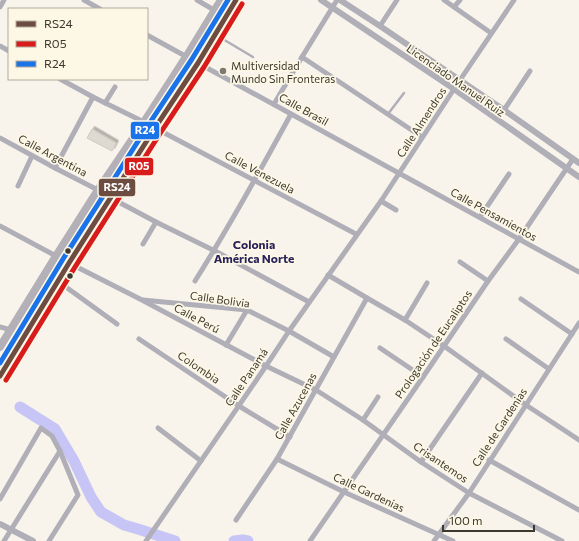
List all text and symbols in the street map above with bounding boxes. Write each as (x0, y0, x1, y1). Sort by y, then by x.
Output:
legend (8, 8, 148, 80)
text: RS24 (44, 16, 73, 30)
text: R05 (44, 36, 67, 50)
street label: Licenciado Manuel Ruiz (404, 41, 508, 119)
text: R24 (44, 56, 66, 70)
place label: Multiversidad Mundo Sin Fronteras (231, 59, 335, 85)
marker: Multiversidad Mundo Sin Fronteras (218, 66, 228, 76)
street label: Calle Almendros (394, 85, 448, 159)
street label: Calle Brasil (277, 90, 331, 128)
line badge: R24 (130, 121, 160, 140)
text: R24 (135, 123, 155, 136)
street label: Calle Argentina (16, 131, 90, 179)
street label: Calle Venezuela (223, 148, 297, 196)
line badge: R05 (124, 157, 154, 176)
text: R05 (128, 159, 150, 172)
line badge: RS24 (98, 178, 136, 197)
text: RS24 (103, 180, 131, 193)
street label: Calle Pensamientos (449, 185, 539, 243)
district label: Colonia América Norte (214, 237, 294, 265)
unlabelled marker (63, 246, 73, 256)
unlabelled marker (65, 271, 75, 281)
street label: Prologación de Eucaliptos (392, 287, 474, 401)
street label: Calle Bolivia (189, 288, 251, 310)
street label: Calle Perú (172, 301, 222, 335)
street label: Calle Panamá (222, 346, 270, 408)
street label: Colombia (175, 348, 223, 386)
street label: Calle Azucenas (271, 370, 319, 442)
street label: Calle de Gardenias (469, 385, 529, 469)
street label: Crisantemos (411, 439, 471, 485)
street label: Calle Gardenias (331, 470, 407, 514)
scale bar (443, 507, 534, 533)
text: 100 m (449, 513, 483, 527)

